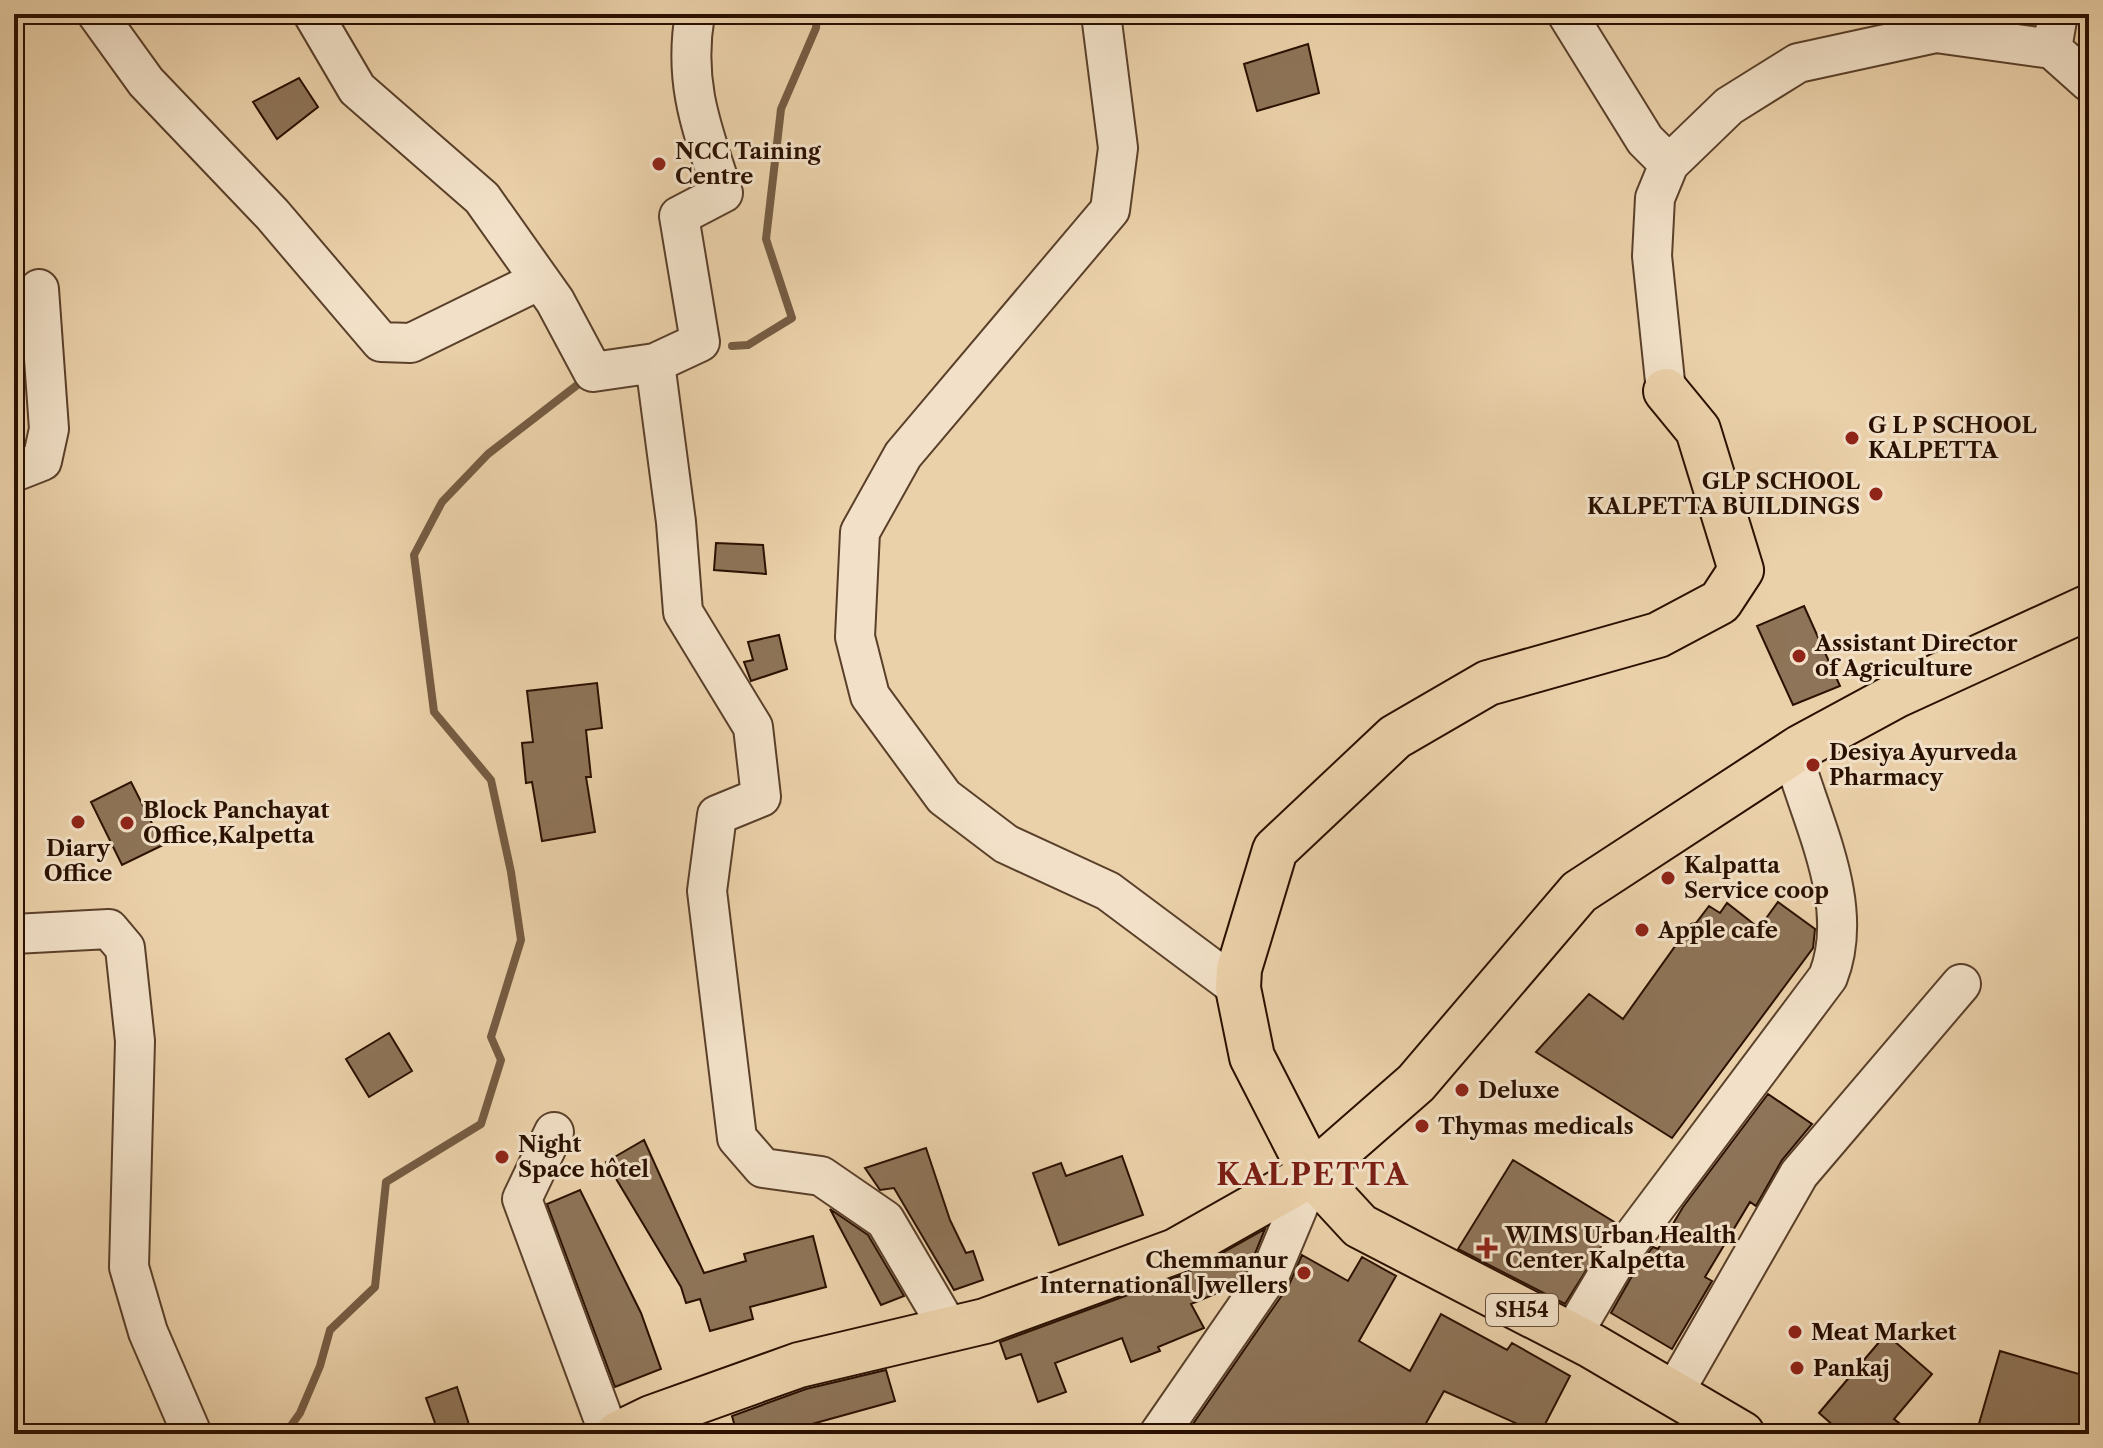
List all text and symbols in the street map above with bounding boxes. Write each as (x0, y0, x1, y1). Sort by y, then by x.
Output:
place label: NCC Taining Centre (675, 138, 822, 190)
marker: NCC Taining Centre (650, 155, 668, 173)
place label: G L P SCHOOL KALPETTA (1868, 412, 2038, 464)
marker: G L P SCHOOL KALPETTA (1843, 429, 1861, 447)
place label: GLP SCHOOL KALPETTA BUILDINGS (1587, 468, 1861, 520)
marker: GLP SCHOOL KALPETTA BUILDINGS (1867, 485, 1885, 503)
place label: Assistant Director of Agriculture (1814, 630, 2018, 682)
marker: Assistant Director of Agriculture (1790, 647, 1808, 665)
place label: Desiya Ayurveda Pharmacy (1829, 739, 2018, 791)
marker: Desiya Ayurveda Pharmacy (1804, 756, 1822, 774)
place label: Block Panchayat Office,Kalpetta (143, 797, 329, 849)
marker: Diary Office (69, 813, 87, 831)
marker: Block Panchayat Office,Kalpetta (118, 814, 136, 832)
place label: Diary Office (44, 835, 112, 887)
place label: Kalpatta Service coop (1684, 852, 1829, 904)
marker: Kalpatta Service coop (1659, 869, 1677, 887)
place label: Apple cafe (1657, 917, 1778, 944)
marker: Apple cafe (1633, 921, 1651, 939)
place label: Deluxe (1478, 1077, 1559, 1104)
marker: Deluxe (1453, 1081, 1471, 1099)
place label: Thymas medicals (1438, 1113, 1634, 1140)
marker: Thymas medicals (1413, 1117, 1431, 1135)
place label: Night Space hôtel (518, 1131, 649, 1183)
marker: Night Space hôtel (493, 1148, 511, 1166)
district label: KALPETTA (1216, 1156, 1410, 1193)
place label: WIMS Urban Health Center Kalpetta (1504, 1222, 1736, 1274)
marker: WIMS Urban Health Center Kalpetta (1476, 1237, 1498, 1259)
place label: Chemmanur International Jwellers (1040, 1247, 1288, 1299)
marker: Chemmanur International Jwellers (1295, 1264, 1313, 1282)
road number: SH54 (1486, 1294, 1558, 1326)
place label: Meat Market (1811, 1319, 1957, 1346)
marker: Meat Market (1786, 1323, 1804, 1341)
place label: Pankaj (1813, 1355, 1890, 1382)
marker: Pankaj (1788, 1359, 1806, 1377)

